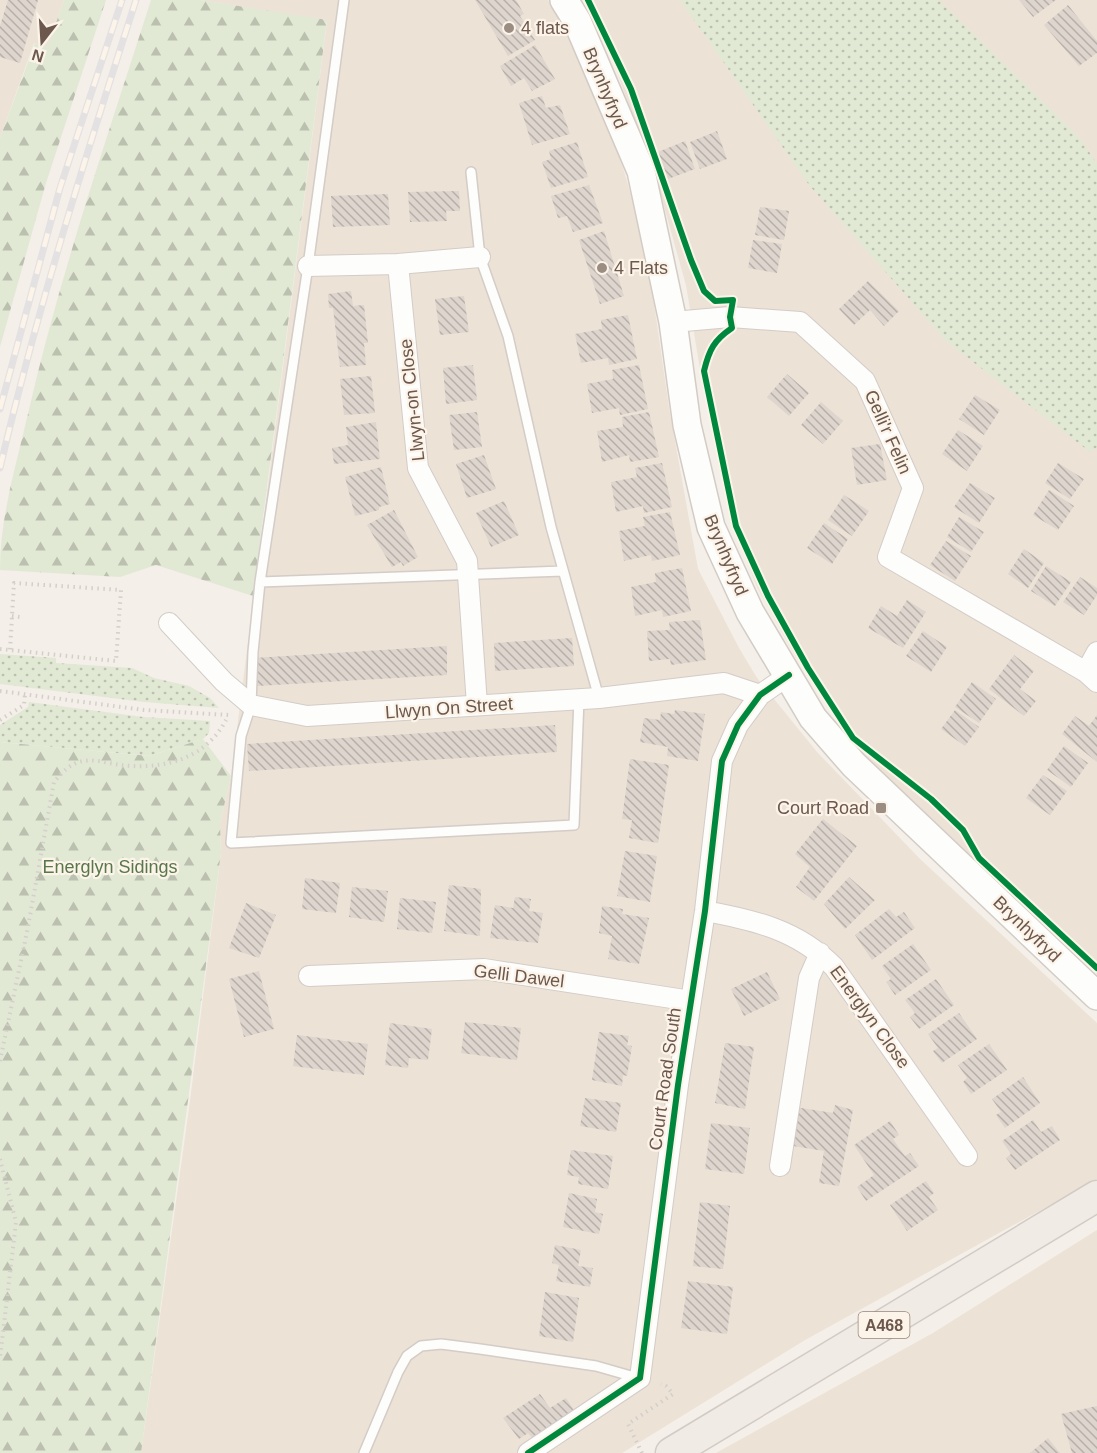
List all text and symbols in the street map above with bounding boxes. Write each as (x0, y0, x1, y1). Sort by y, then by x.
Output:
north arrow (12, 12, 72, 72)
place label: 4 flats (521, 18, 569, 38)
marker: 4 flats (502, 21, 516, 35)
street label: Brynhyfryd (579, 44, 631, 132)
text: N (30, 46, 46, 66)
place label: 4 Flats (614, 258, 668, 278)
marker: 4 Flats (595, 261, 609, 275)
street label: Llwyn-on Close (396, 338, 428, 462)
street label: Gelli'r Felin (861, 387, 915, 477)
street label: Brynhyfryd (700, 511, 752, 599)
street label: Llwyn On Street (384, 694, 514, 722)
place label: Court Road (777, 798, 869, 818)
marker: Court Road (874, 801, 888, 815)
park label: Energlyn Sidings (42, 857, 178, 877)
street label: Brynhyfryd (989, 892, 1065, 966)
street label: Gelli Dawel (473, 961, 565, 991)
street label: Energlyn Close (826, 962, 914, 1072)
street label: Court Road South (645, 1006, 685, 1152)
road number: A468 (858, 1312, 910, 1338)

